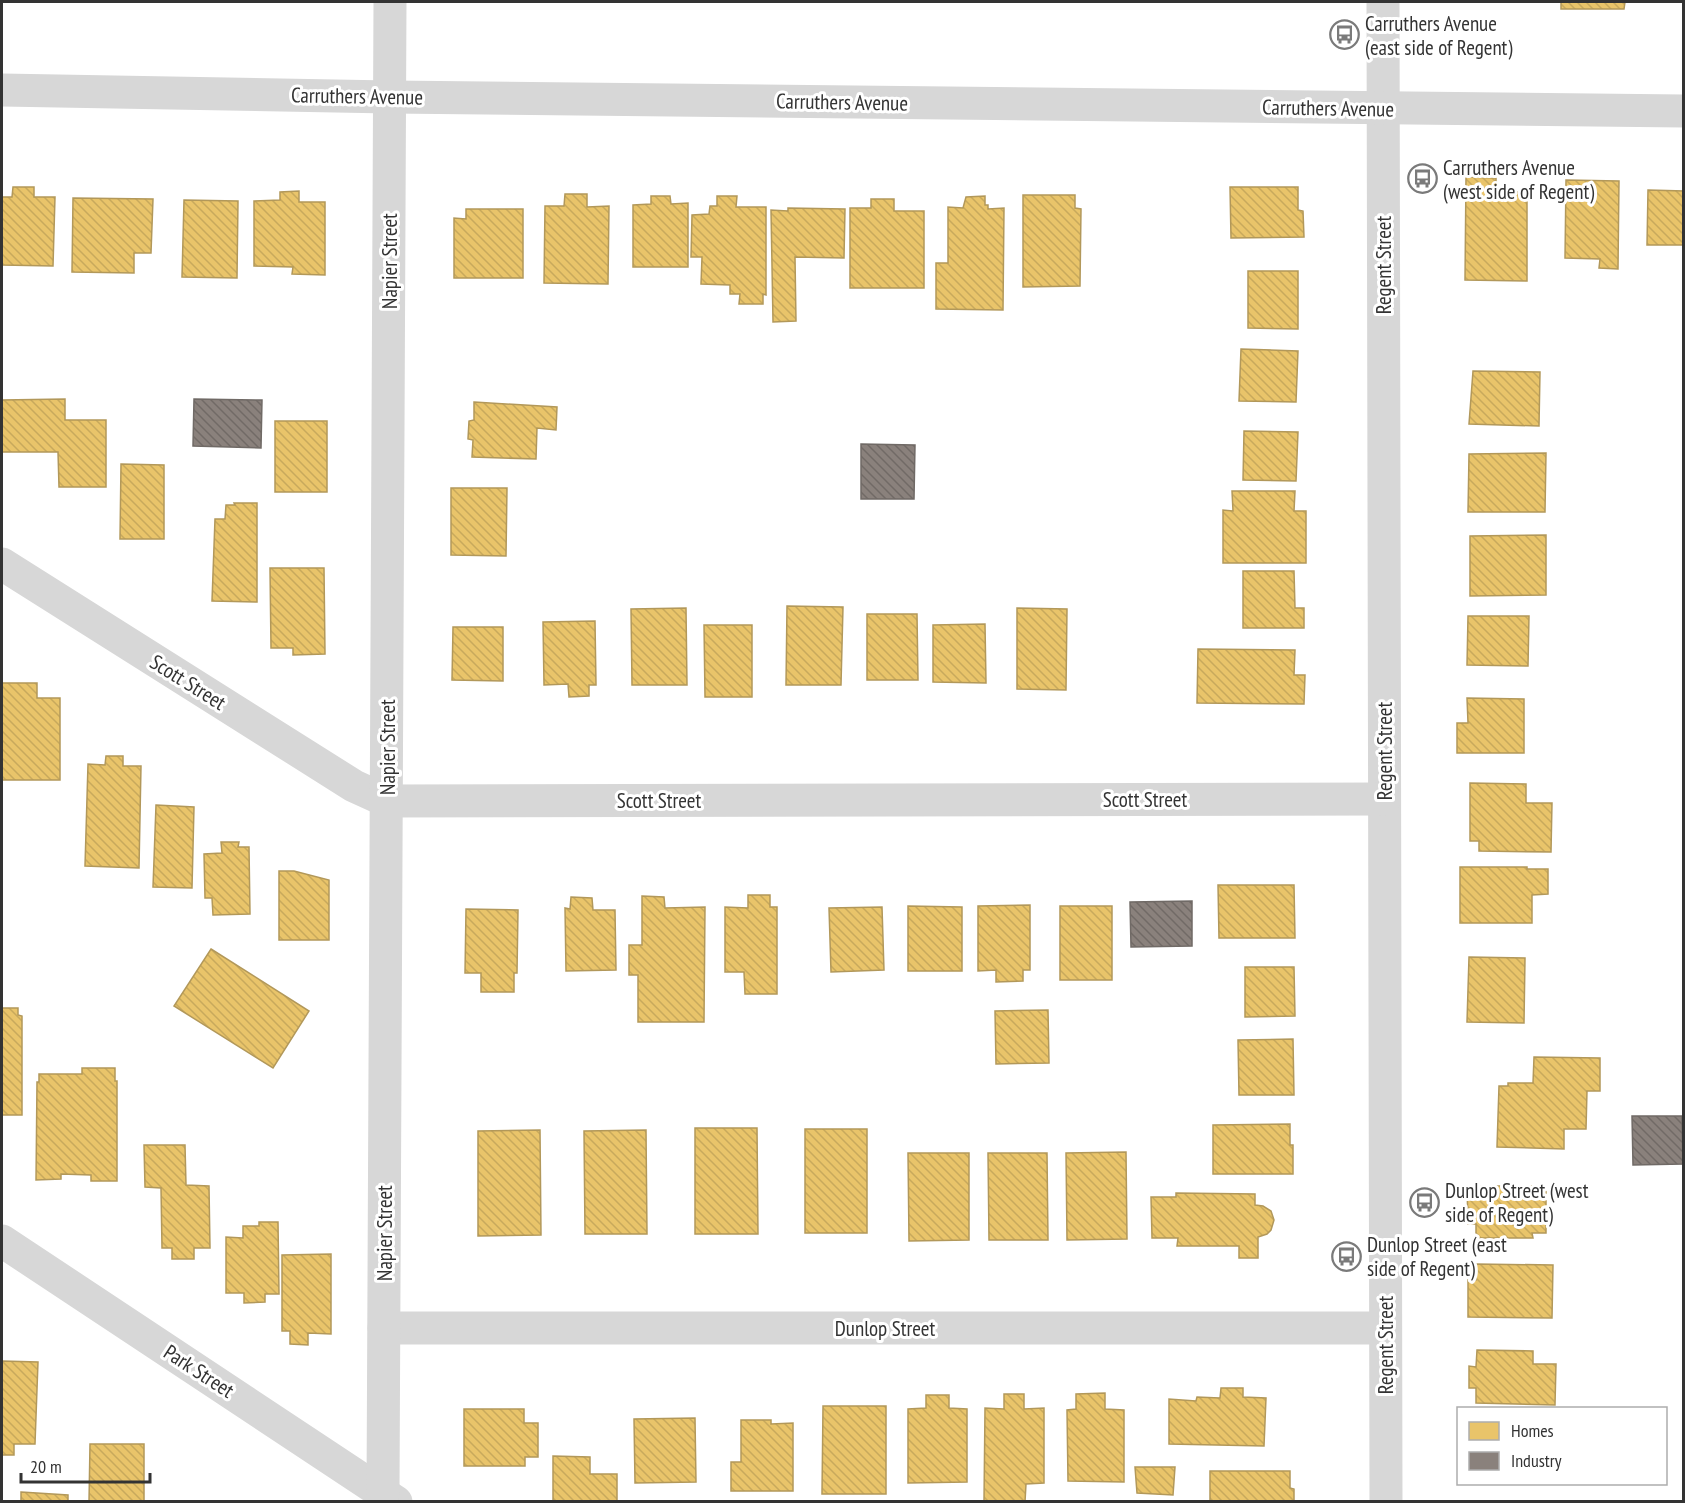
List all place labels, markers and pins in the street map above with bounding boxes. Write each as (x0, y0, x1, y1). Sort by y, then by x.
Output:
place label: Carruthers Avenue (east side of Regent) (1365, 10, 1512, 61)
bus stop icon: Carruthers Avenue (east side of Regent) (1328, 19, 1360, 51)
place label: Carruthers Avenue (west side of Regent) (1443, 154, 1594, 205)
bus stop icon: Carruthers Avenue (west side of Regent) (1406, 163, 1438, 195)
place label: Dunlop Street (west side of Regent) (1445, 1177, 1589, 1228)
bus stop icon: Dunlop Street (west side of Regent) (1408, 1186, 1440, 1218)
place label: Dunlop Street (east side of Regent) (1367, 1231, 1507, 1282)
bus stop icon: Dunlop Street (east side of Regent) (1330, 1240, 1362, 1272)

